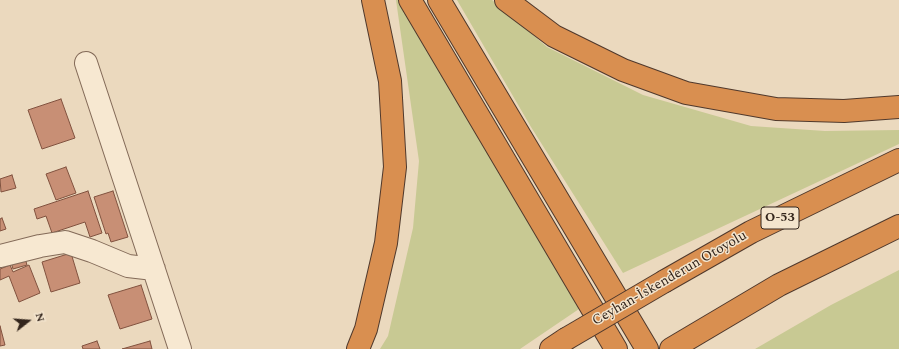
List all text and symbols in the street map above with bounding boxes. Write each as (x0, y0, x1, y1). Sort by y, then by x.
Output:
road number: O-53 (761, 207, 799, 229)
street label: Ceyhan-İskenderun Otoyolu (590, 228, 750, 330)
north arrow (8, 301, 48, 341)
text: N (31, 311, 49, 324)

